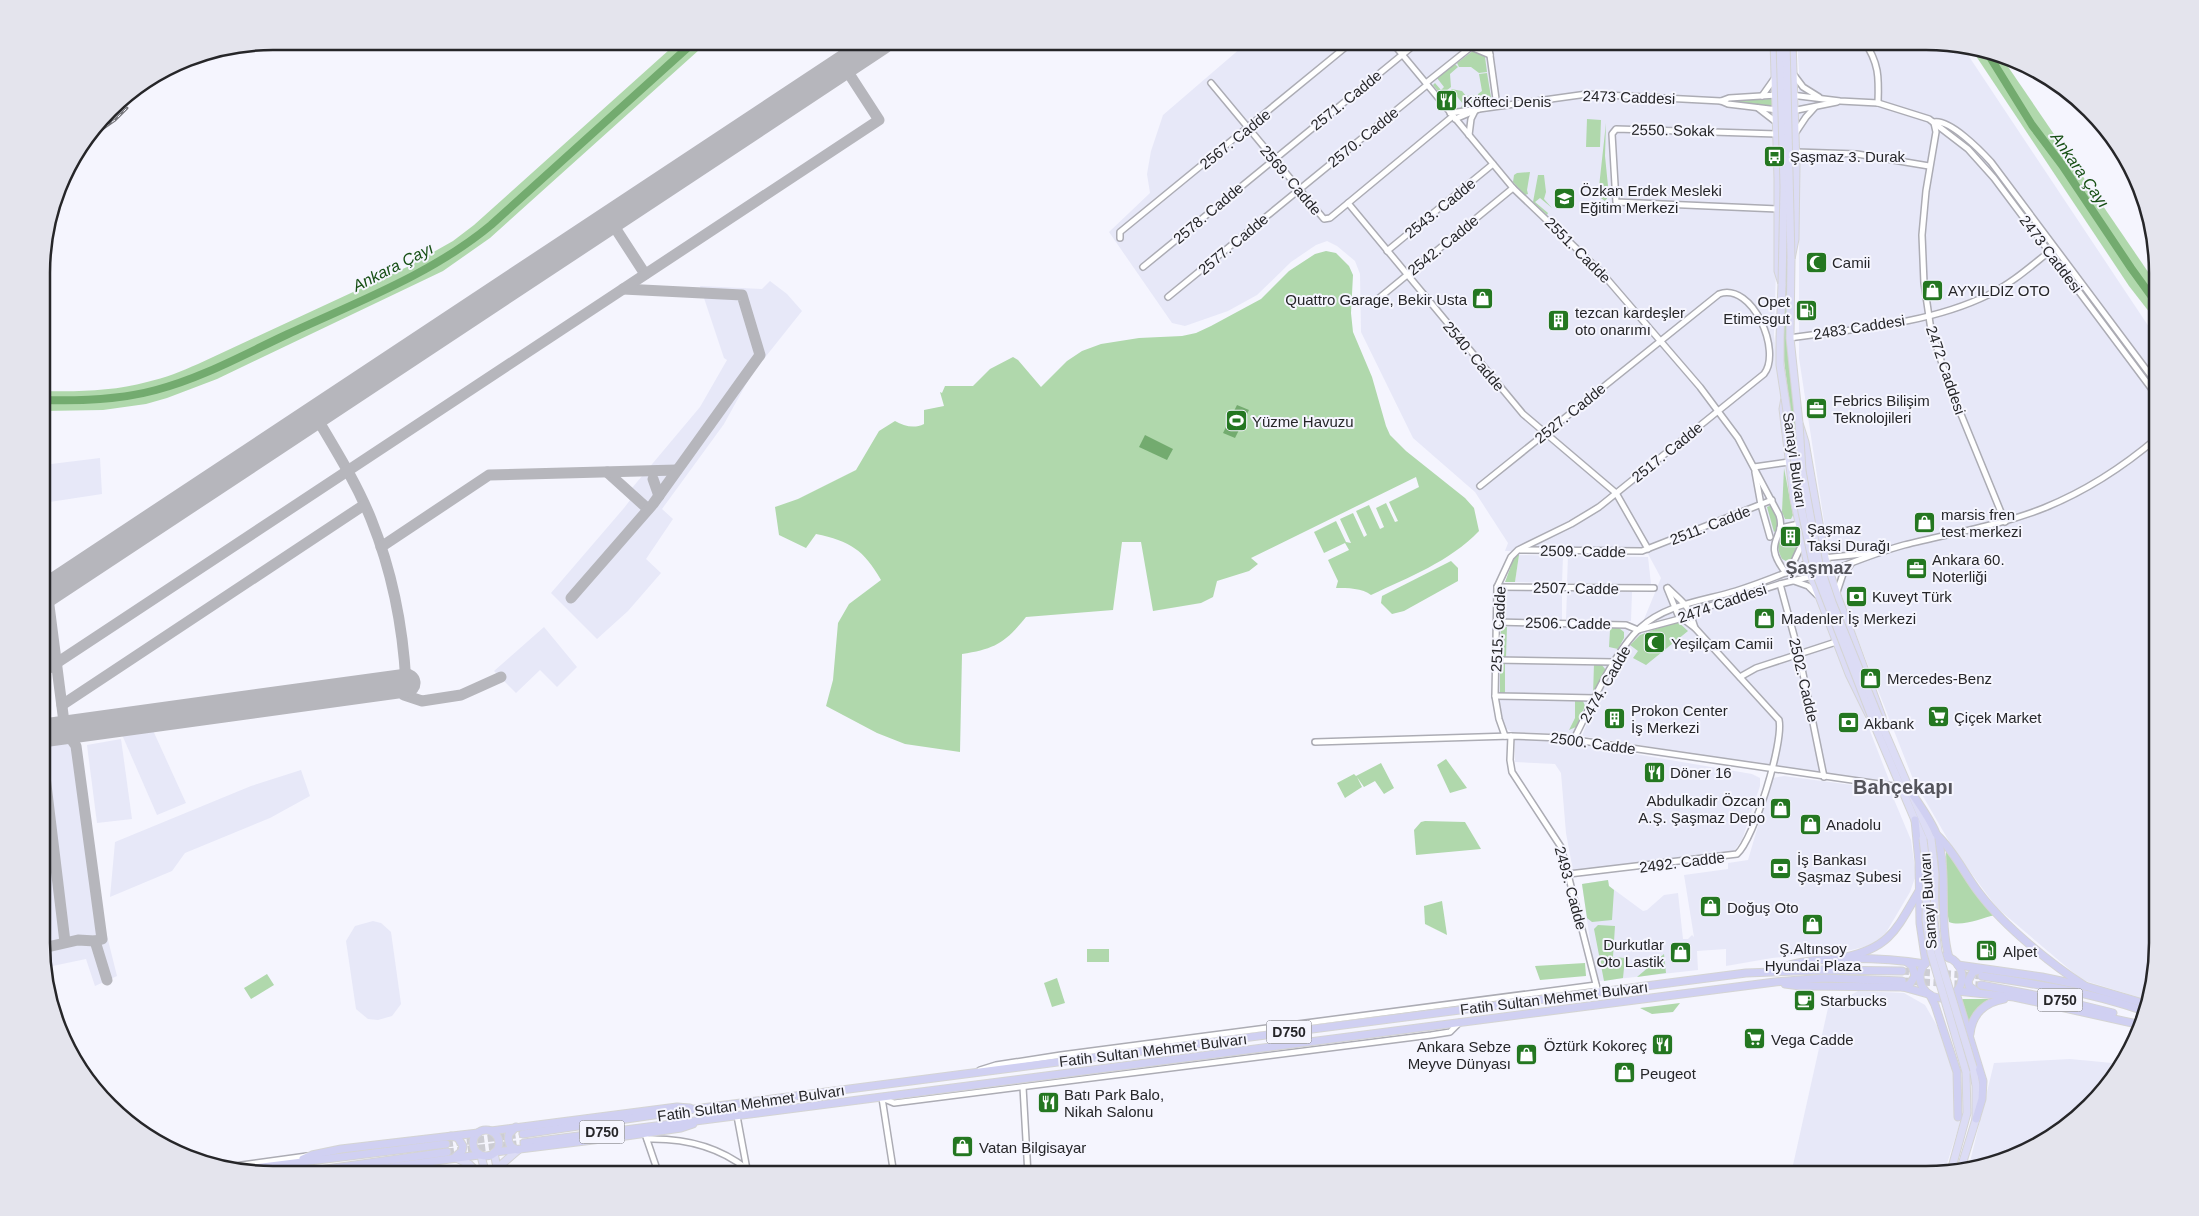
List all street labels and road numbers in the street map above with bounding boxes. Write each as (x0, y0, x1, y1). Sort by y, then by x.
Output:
street label: 2571. Cadde (1307, 66, 1385, 134)
street label: 2473 Caddesi (1582, 87, 1676, 107)
street label: 2570. Cadde (1324, 103, 1402, 171)
street label: 2567. Cadde (1196, 105, 1274, 173)
street label: 2550. Sokak (1631, 121, 1715, 139)
street label: 2569. Cadde (1257, 142, 1325, 218)
street label: 2543. Cadde (1401, 174, 1479, 242)
street label: 2578. Cadde (1170, 179, 1246, 247)
street label: 2577. Cadde (1195, 210, 1271, 278)
street label: 2542. Cadde (1404, 211, 1482, 279)
street label: 2473 Caddesi (2016, 212, 2086, 296)
street label: 2551. Cadde (1542, 214, 1614, 286)
street label: 2483 Caddesi (1812, 311, 1906, 343)
street label: 2540. Cadde (1440, 318, 1508, 394)
street label: 2472 Caddesi (1923, 323, 1969, 417)
street label: 2527. Cadde (1531, 379, 1609, 447)
street label: Sanayi Bulvarı (1780, 411, 1810, 509)
street label: 2517. Cadde (1628, 418, 1706, 486)
street label: 2511. Cadde (1667, 502, 1753, 548)
street label: 2509. Cadde (1540, 542, 1626, 560)
street label: 2507. Cadde (1533, 579, 1619, 597)
street label: 2474 Caddesi (1675, 580, 1769, 626)
street label: 2515. Cadde (1487, 586, 1509, 672)
street label: 2506. Cadde (1525, 614, 1611, 632)
street label: 2502. Cadde (1786, 636, 1822, 724)
street label: 2474. Cadde (1576, 643, 1634, 725)
street label: 2500. Cadde (1549, 729, 1637, 757)
street label: 2493. Cadde (1552, 844, 1590, 932)
street label: 2492. Cadde (1638, 848, 1726, 876)
street label: Sanayi Bulvarı (1916, 852, 1940, 950)
street label: Fatih Sultan Mehmet Bulvarı (1459, 978, 1649, 1018)
road number: D750 (2038, 988, 2082, 1012)
road number: D750 (1266, 1020, 1312, 1044)
street label: Fatih Sultan Mehmet Bulvarı (1058, 1030, 1248, 1070)
street label: Fatih Sultan Mehmet Bulvarı (656, 1081, 846, 1125)
road number: D750 (580, 1120, 624, 1144)

